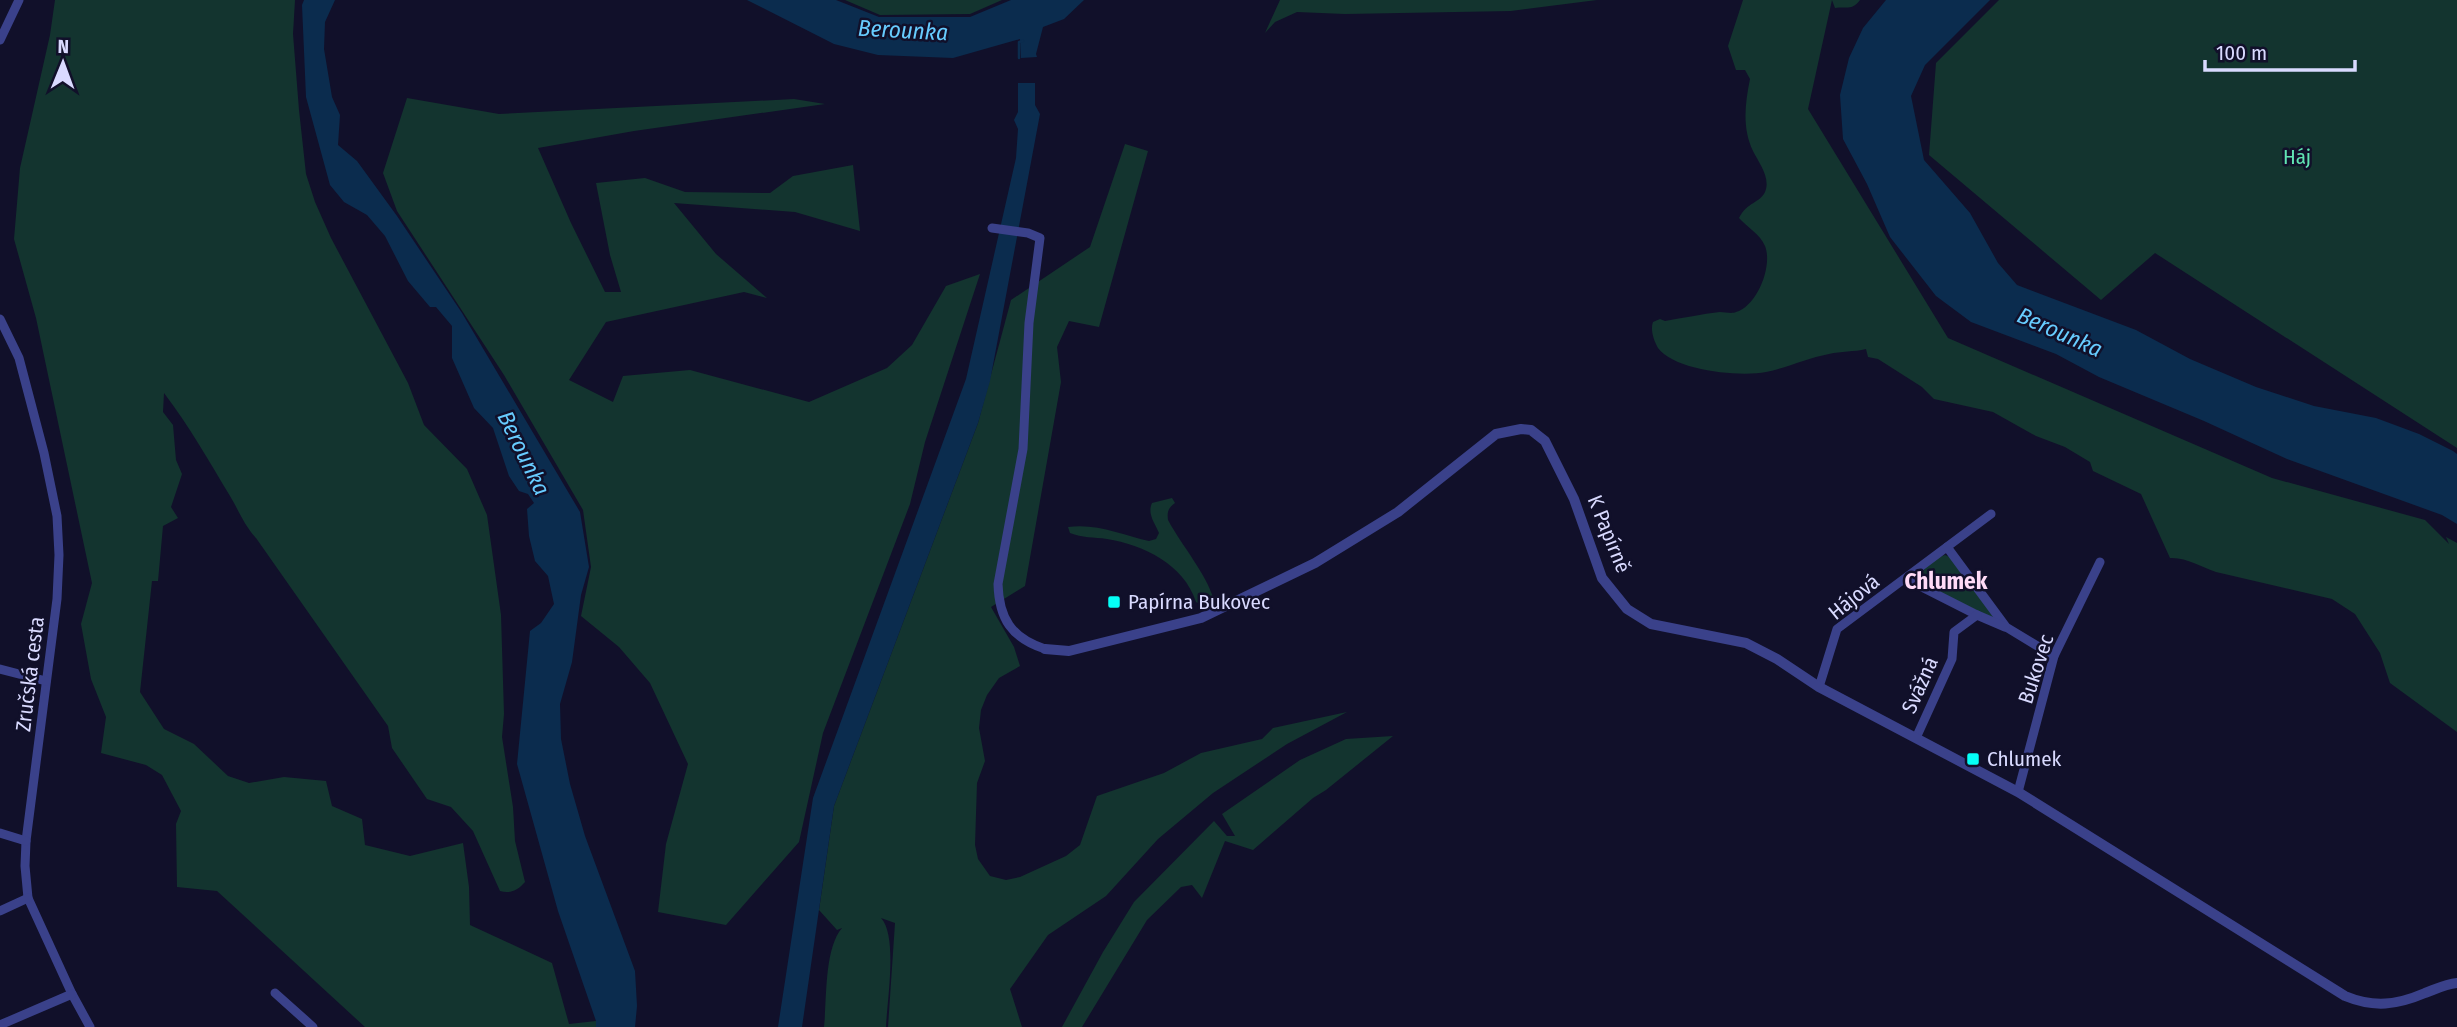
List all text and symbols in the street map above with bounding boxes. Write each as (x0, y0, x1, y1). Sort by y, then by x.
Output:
water label: Berounka (857, 14, 949, 46)
north arrow (28, 28, 98, 98)
scale bar (2205, 28, 2356, 72)
text: N (57, 35, 69, 58)
text: 100 m (2216, 40, 2267, 66)
park label: Háj (2283, 144, 2311, 170)
water label: Berounka (2013, 301, 2107, 363)
water label: Berounka (492, 406, 556, 500)
street label: K Papírně (1582, 491, 1636, 577)
district label: Chlumek (1904, 567, 1988, 595)
street label: Hájová (1823, 569, 1885, 625)
place label: Papírna Bukovec (1128, 589, 1270, 615)
marker: Papírna Bukovec (1106, 594, 1122, 610)
street label: Zručská cesta (10, 615, 50, 733)
street label: Bukovec (2013, 631, 2059, 707)
street label: Svážná (1896, 653, 1944, 717)
place label: Chlumek (1987, 746, 2062, 772)
marker: Chlumek (1965, 751, 1981, 767)

